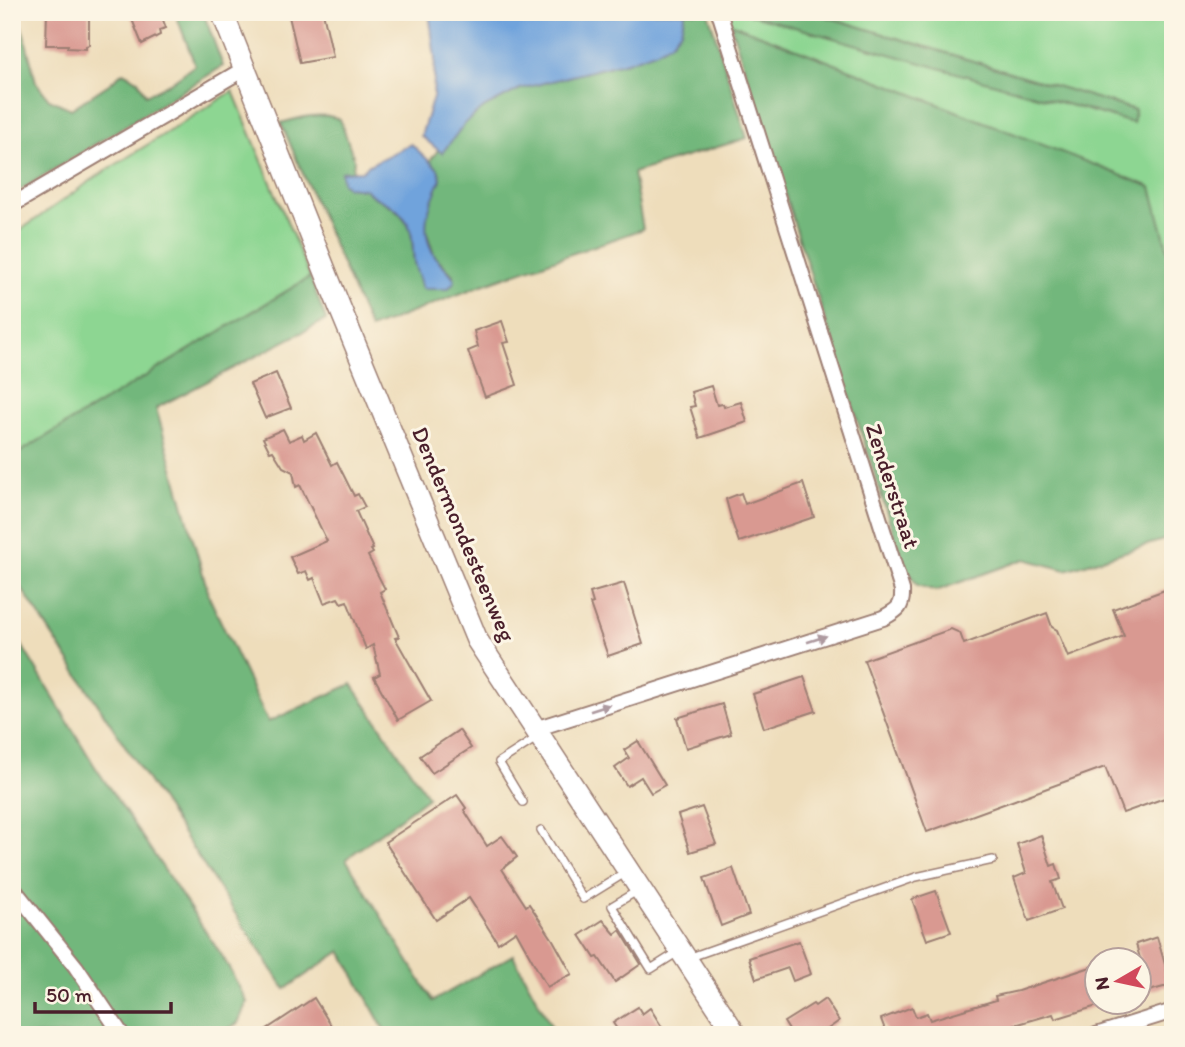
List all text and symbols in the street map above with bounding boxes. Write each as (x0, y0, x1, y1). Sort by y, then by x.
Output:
street label: Zenderstraat (860, 420, 926, 552)
street label: Dendermondesteenweg (406, 422, 522, 646)
one-way arrow (806, 633, 827, 643)
one-way arrow (590, 702, 611, 713)
north arrow (1084, 946, 1154, 1016)
scale bar (35, 970, 172, 1014)
text: N (1089, 975, 1114, 992)
text: 50 m (46, 982, 93, 1007)

